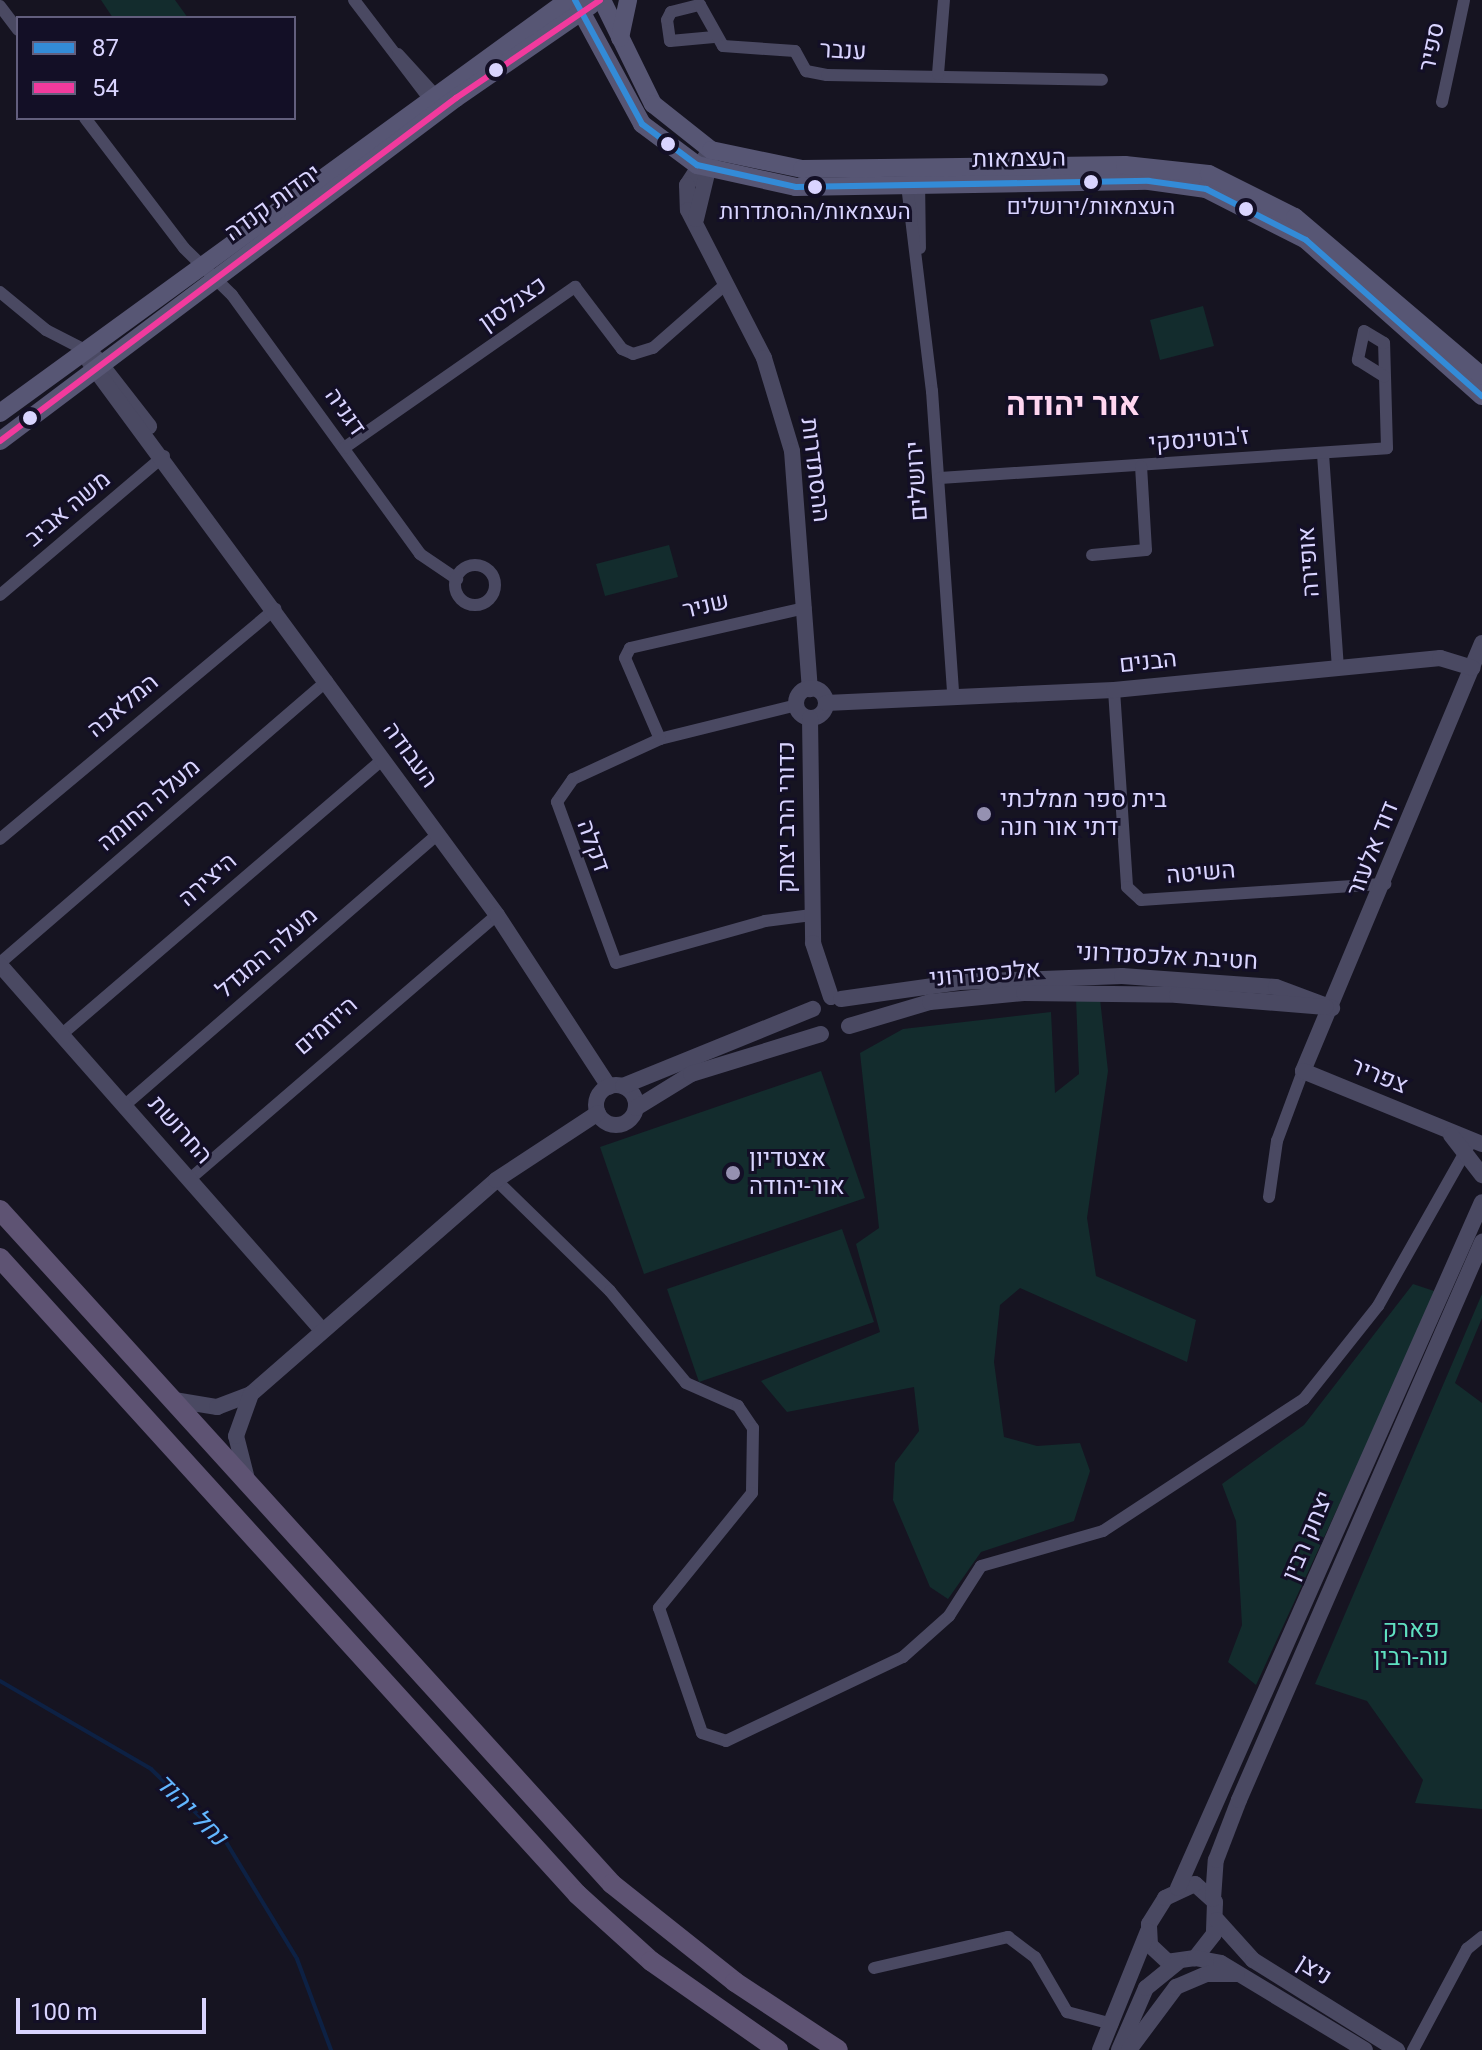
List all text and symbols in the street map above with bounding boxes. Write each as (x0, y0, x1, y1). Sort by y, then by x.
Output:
legend (16, 16, 296, 120)
street label: ספיר (1413, 20, 1451, 74)
text: 87 (92, 34, 119, 62)
street label: ענבר (819, 35, 867, 67)
unlabelled marker (488, 62, 504, 78)
text: 54 (92, 74, 119, 102)
unlabelled marker (660, 136, 676, 152)
street label: העצמאות (972, 144, 1066, 174)
street label: יהדות קנדה (219, 158, 327, 248)
marker: העצמאות/ירושלים (1083, 174, 1099, 190)
marker: העצמאות/ההסתדרות (807, 179, 823, 195)
place label: העצמאות/ירושלים (1007, 194, 1175, 220)
place label: העצמאות/ההסתדרות (719, 199, 911, 225)
unlabelled marker (1238, 201, 1254, 217)
street label: כצנלסון (473, 270, 553, 338)
street label: דגניה (318, 383, 372, 441)
district label: אור יהודה (1006, 385, 1140, 423)
unlabelled marker (22, 410, 38, 426)
street label: ההסתדרות (794, 416, 836, 524)
street label: ז'בוטינסקי (1148, 422, 1250, 458)
street label: ירושלים (900, 440, 934, 522)
street label: משה אביב (20, 465, 116, 553)
street label: אופירה (1292, 526, 1326, 598)
street label: שניר (680, 587, 732, 625)
street label: הבנים (1118, 645, 1178, 679)
street label: המלאכה (82, 668, 164, 744)
street label: העבודה (377, 716, 443, 794)
street label: כדורי הרב יצחק (773, 741, 801, 893)
street label: מעלה החומה (92, 753, 206, 857)
place label: בית ספר ממלכתי דתי אור חנה (1000, 786, 1167, 842)
street label: דוד אלעזר (1341, 797, 1405, 901)
marker: בית ספר ממלכתי דתי אור חנה (975, 805, 993, 823)
street label: דקלה (570, 816, 616, 876)
street label: היצירה (173, 847, 243, 913)
street label: השיטה (1165, 856, 1237, 890)
street label: מעלה המגדל (210, 901, 324, 1005)
street label: חטיבת אלכסנדרוני (1075, 938, 1259, 976)
street label: אלכסנדרוני (928, 955, 1042, 993)
street label: היוזמים (288, 991, 364, 1061)
street label: צפריר (1346, 1052, 1412, 1100)
street label: החרושת (142, 1090, 218, 1170)
place label: אצטדיון אור-יהודה (749, 1145, 845, 1201)
marker: אצטדיון אור-יהודה (724, 1164, 742, 1182)
street label: יצחק רבין (1276, 1487, 1340, 1585)
park label: פארק נוה-רבין (1373, 1616, 1449, 1672)
water label: נחל יהוד (148, 1767, 234, 1853)
street label: ניצן (1291, 1948, 1337, 1992)
scale bar (20, 1982, 210, 2032)
text: 100 m (30, 1998, 97, 2026)

